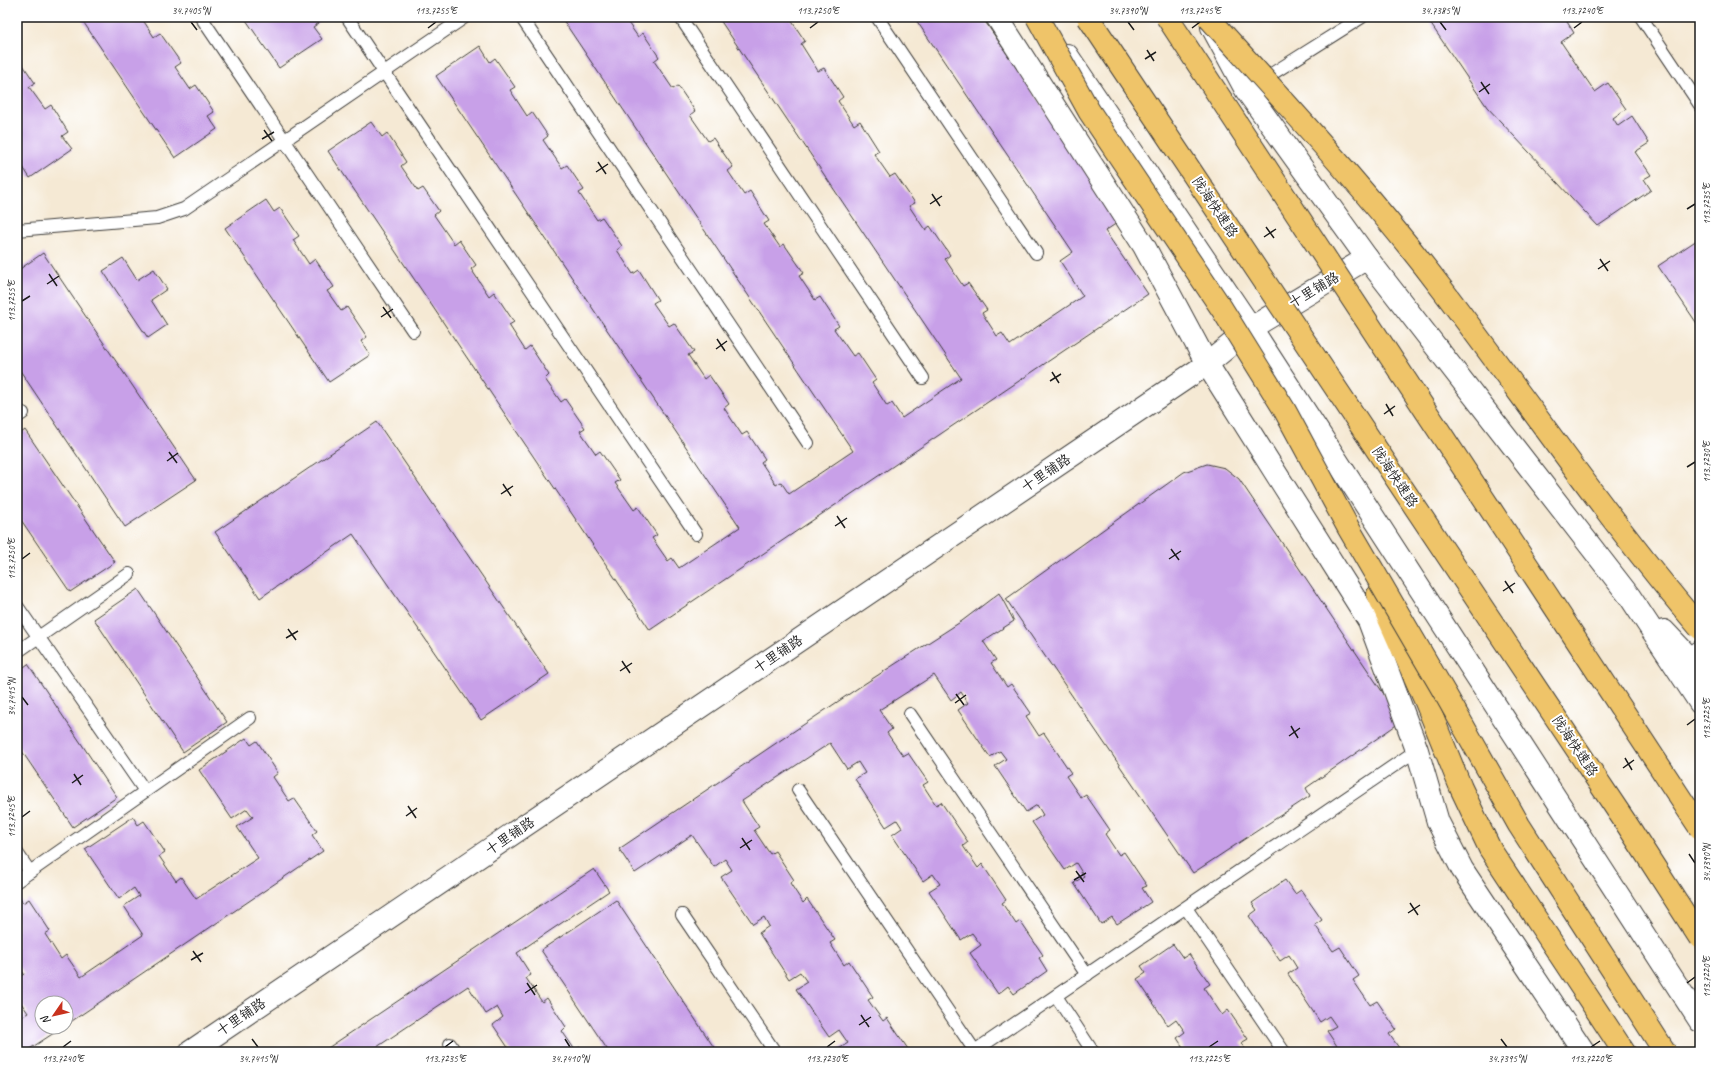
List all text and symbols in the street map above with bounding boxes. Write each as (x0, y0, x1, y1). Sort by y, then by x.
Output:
text: 34.7405°N (172, 4, 212, 17)
text: 113.7255°E (415, 4, 459, 17)
text: 113.7250°E (797, 4, 841, 17)
text: 34.7390°N (1109, 4, 1149, 17)
text: 113.7245°E (1179, 4, 1223, 17)
text: 34.7385°N (1421, 4, 1461, 17)
text: 113.7240°E (1561, 4, 1605, 17)
street label: 陇海快速路 (1188, 173, 1242, 241)
text: 113.7235°E (1700, 181, 1713, 225)
street label: 十里铺路 (1286, 268, 1342, 312)
text: 113.7255°E (5, 278, 18, 322)
text: 113.7230°E (1700, 439, 1713, 483)
street label: 陇海快速路 (1368, 443, 1422, 511)
street label: 十里铺路 (1018, 450, 1074, 496)
text: 113.7250°E (5, 536, 18, 580)
street label: 十里铺路 (750, 631, 806, 677)
text: 34.7415°N (5, 676, 18, 716)
text: 113.7225°E (1700, 696, 1713, 740)
street label: 陇海快速路 (1548, 712, 1602, 780)
text: 113.7245°E (5, 794, 18, 838)
street label: 十里铺路 (482, 813, 538, 859)
text: 34.7390°N (1700, 842, 1713, 882)
text: 113.7220°E (1700, 954, 1713, 998)
street label: 十里铺路 (213, 994, 269, 1040)
north arrow (34, 995, 74, 1035)
text: N (37, 1012, 53, 1027)
text: 113.7240°E (42, 1052, 86, 1065)
text: 34.7415°N (239, 1052, 279, 1065)
text: 113.7235°E (424, 1052, 468, 1065)
text: 34.7410°N (551, 1052, 591, 1065)
text: 113.7230°E (806, 1052, 850, 1065)
text: 113.7225°E (1188, 1052, 1232, 1065)
text: 34.7395°N (1488, 1052, 1528, 1065)
text: 113.7220°E (1570, 1052, 1614, 1065)

